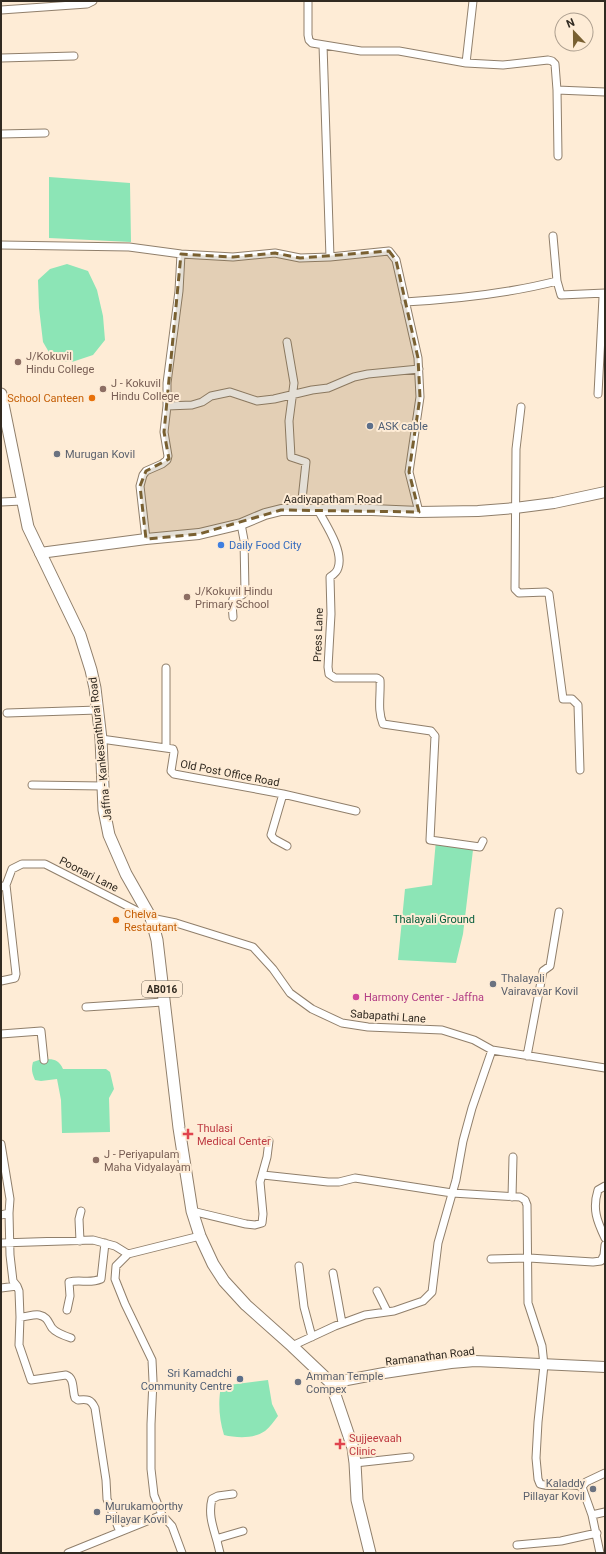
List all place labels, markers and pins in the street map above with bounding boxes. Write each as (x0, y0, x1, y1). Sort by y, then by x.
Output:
place label: J/Kokuvil Hindu College (26, 350, 94, 376)
marker: J/Kokuvil Hindu College (13, 357, 23, 367)
place label: J - Kokuvil Hindu College (111, 377, 179, 403)
marker: J - Kokuvil Hindu College (98, 384, 108, 394)
place label: School Canteen (7, 392, 84, 405)
marker: School Canteen (87, 393, 97, 403)
place label: ASK cable (378, 420, 428, 433)
marker: ASK cable (365, 421, 375, 431)
place label: Murugan Kovil (65, 448, 135, 461)
marker: Murugan Kovil (52, 449, 62, 459)
place label: Daily Food City (229, 539, 302, 552)
marker: Daily Food City (216, 540, 226, 550)
place label: J/Kokuvil Hindu Primary School (195, 585, 273, 611)
marker: J/Kokuvil Hindu Primary School (182, 592, 192, 602)
place label: Chelva Restautant (124, 908, 178, 934)
marker: Chelva Restautant (111, 915, 121, 925)
place label: Thalayali Vairavavar Kovil (501, 972, 578, 998)
marker: Thalayali Vairavavar Kovil (488, 979, 498, 989)
place label: Harmony Center - Jaffna (364, 991, 484, 1004)
marker: Harmony Center - Jaffna (351, 992, 361, 1002)
place label: Thulasi Medical Center (197, 1122, 271, 1148)
marker: Thulasi Medical Center (182, 1128, 194, 1140)
place label: J - Periyapulam Maha Vidyalayam (104, 1148, 191, 1174)
marker: J - Periyapulam Maha Vidyalayam (91, 1155, 101, 1165)
place label: Sri Kamadchi Community Centre (141, 1367, 232, 1393)
place label: Amman Temple Compex (306, 1370, 383, 1396)
marker: Sri Kamadchi Community Centre (235, 1374, 245, 1384)
marker: Amman Temple Compex (293, 1377, 303, 1387)
place label: Sujjeevaah Clinic (349, 1432, 402, 1458)
marker: Sujjeevaah Clinic (334, 1438, 346, 1450)
place label: Kaladdy Pillayar Kovil (523, 1477, 586, 1503)
marker: Kaladdy Pillayar Kovil (588, 1484, 598, 1494)
place label: Murukamoorthy Pillayar Kovil (105, 1500, 184, 1526)
marker: Murukamoorthy Pillayar Kovil (92, 1507, 102, 1517)

